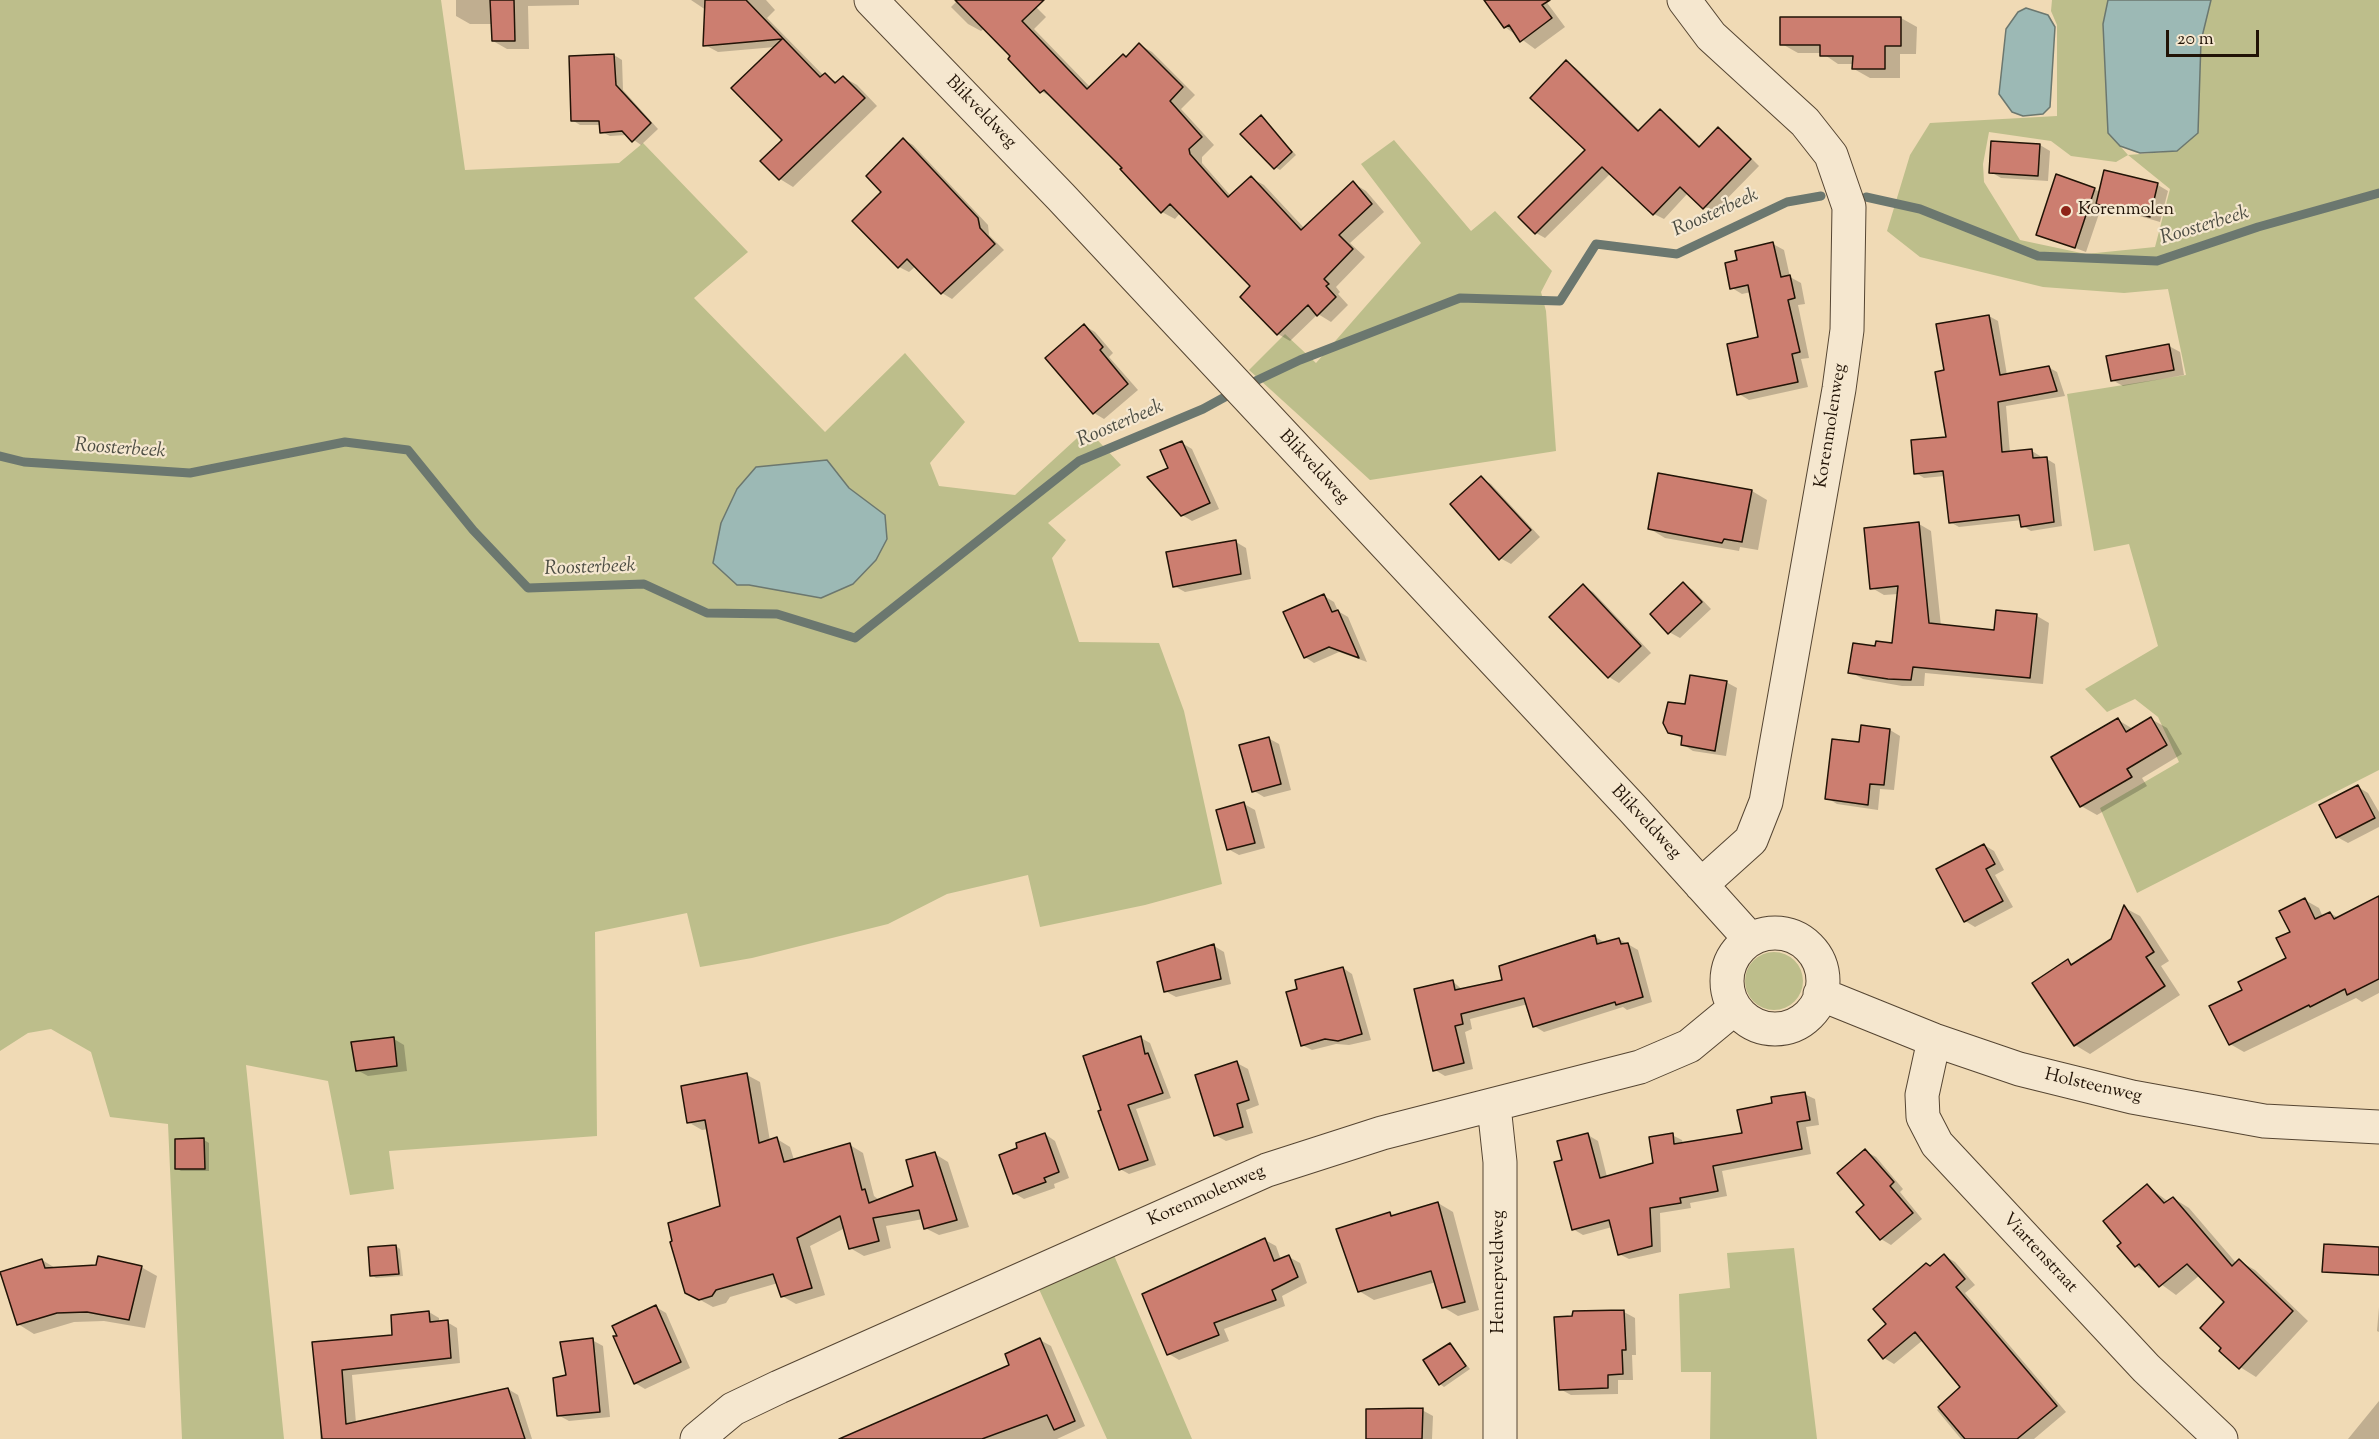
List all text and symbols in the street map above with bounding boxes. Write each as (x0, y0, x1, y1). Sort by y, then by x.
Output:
scale bar (2169, 18, 2262, 56)
text: 20 m (2177, 27, 2214, 53)
street label: Blikveldweg (940, 72, 1020, 154)
water label: Roosterbeek (1669, 184, 1763, 244)
place label: Korenmolen (2078, 200, 2174, 222)
water label: Roosterbeek (2158, 202, 2252, 252)
marker: Korenmolen (2059, 204, 2073, 218)
street label: Korenmolenweg (1811, 362, 1853, 490)
water label: Roosterbeek (1074, 396, 1168, 454)
street label: Blikveldweg (1273, 427, 1353, 509)
water label: Roosterbeek (74, 435, 166, 465)
water label: Roosterbeek (544, 555, 636, 583)
street label: Blikveldweg (1605, 782, 1685, 864)
street label: Holsteenweg (2042, 1065, 2144, 1109)
street label: Korenmolenweg (1145, 1162, 1269, 1232)
street label: Hennepveldweg (1489, 1210, 1511, 1334)
street label: Viartenstraat (1997, 1210, 2081, 1298)

